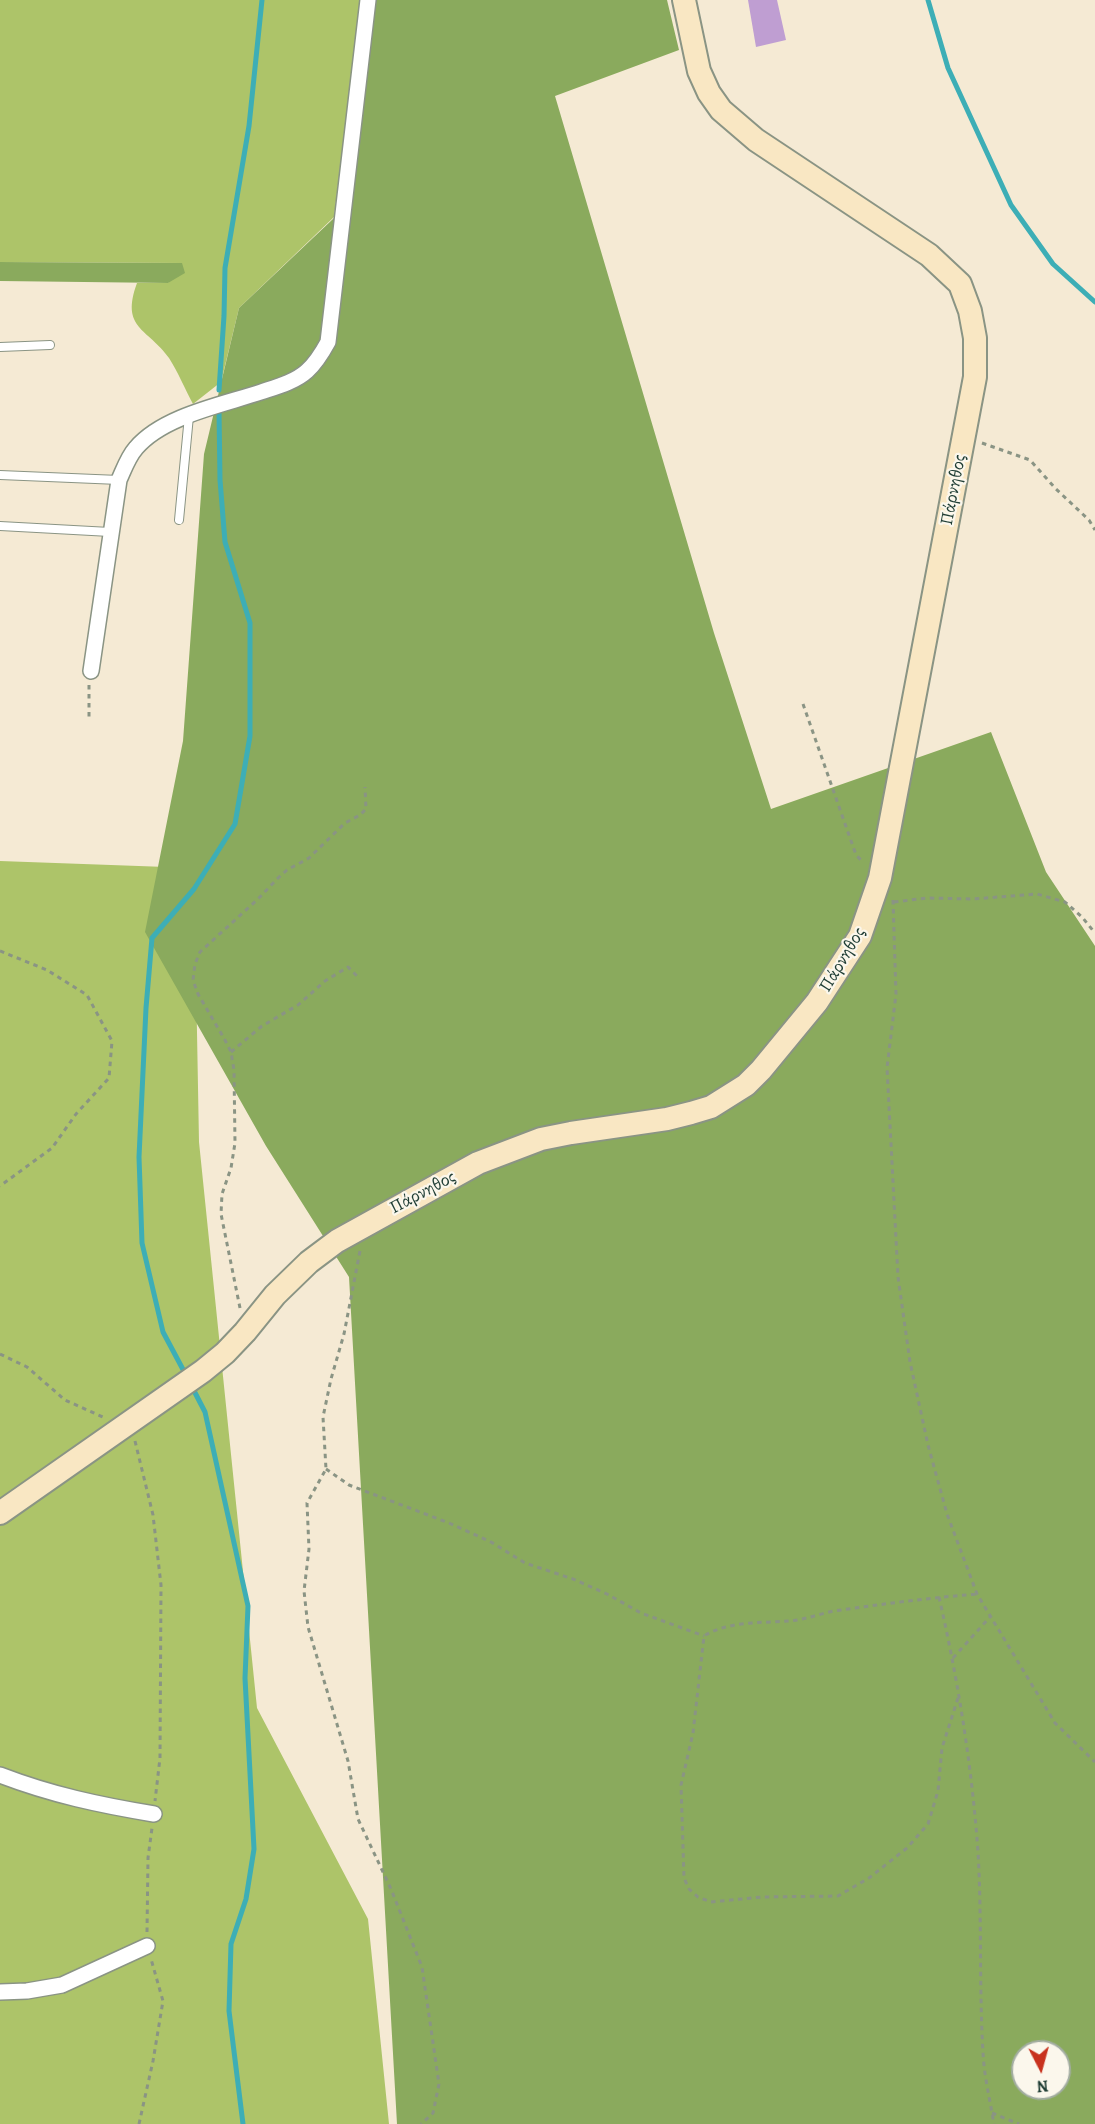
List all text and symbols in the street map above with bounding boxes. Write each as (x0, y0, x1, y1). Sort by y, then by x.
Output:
street label: Πάρνηθος (937, 453, 971, 527)
street label: Πάρνηθος (815, 924, 871, 996)
street label: Πάρνηθος (386, 1167, 460, 1219)
north arrow (1011, 2040, 1071, 2100)
text: N (1036, 2074, 1050, 2097)

